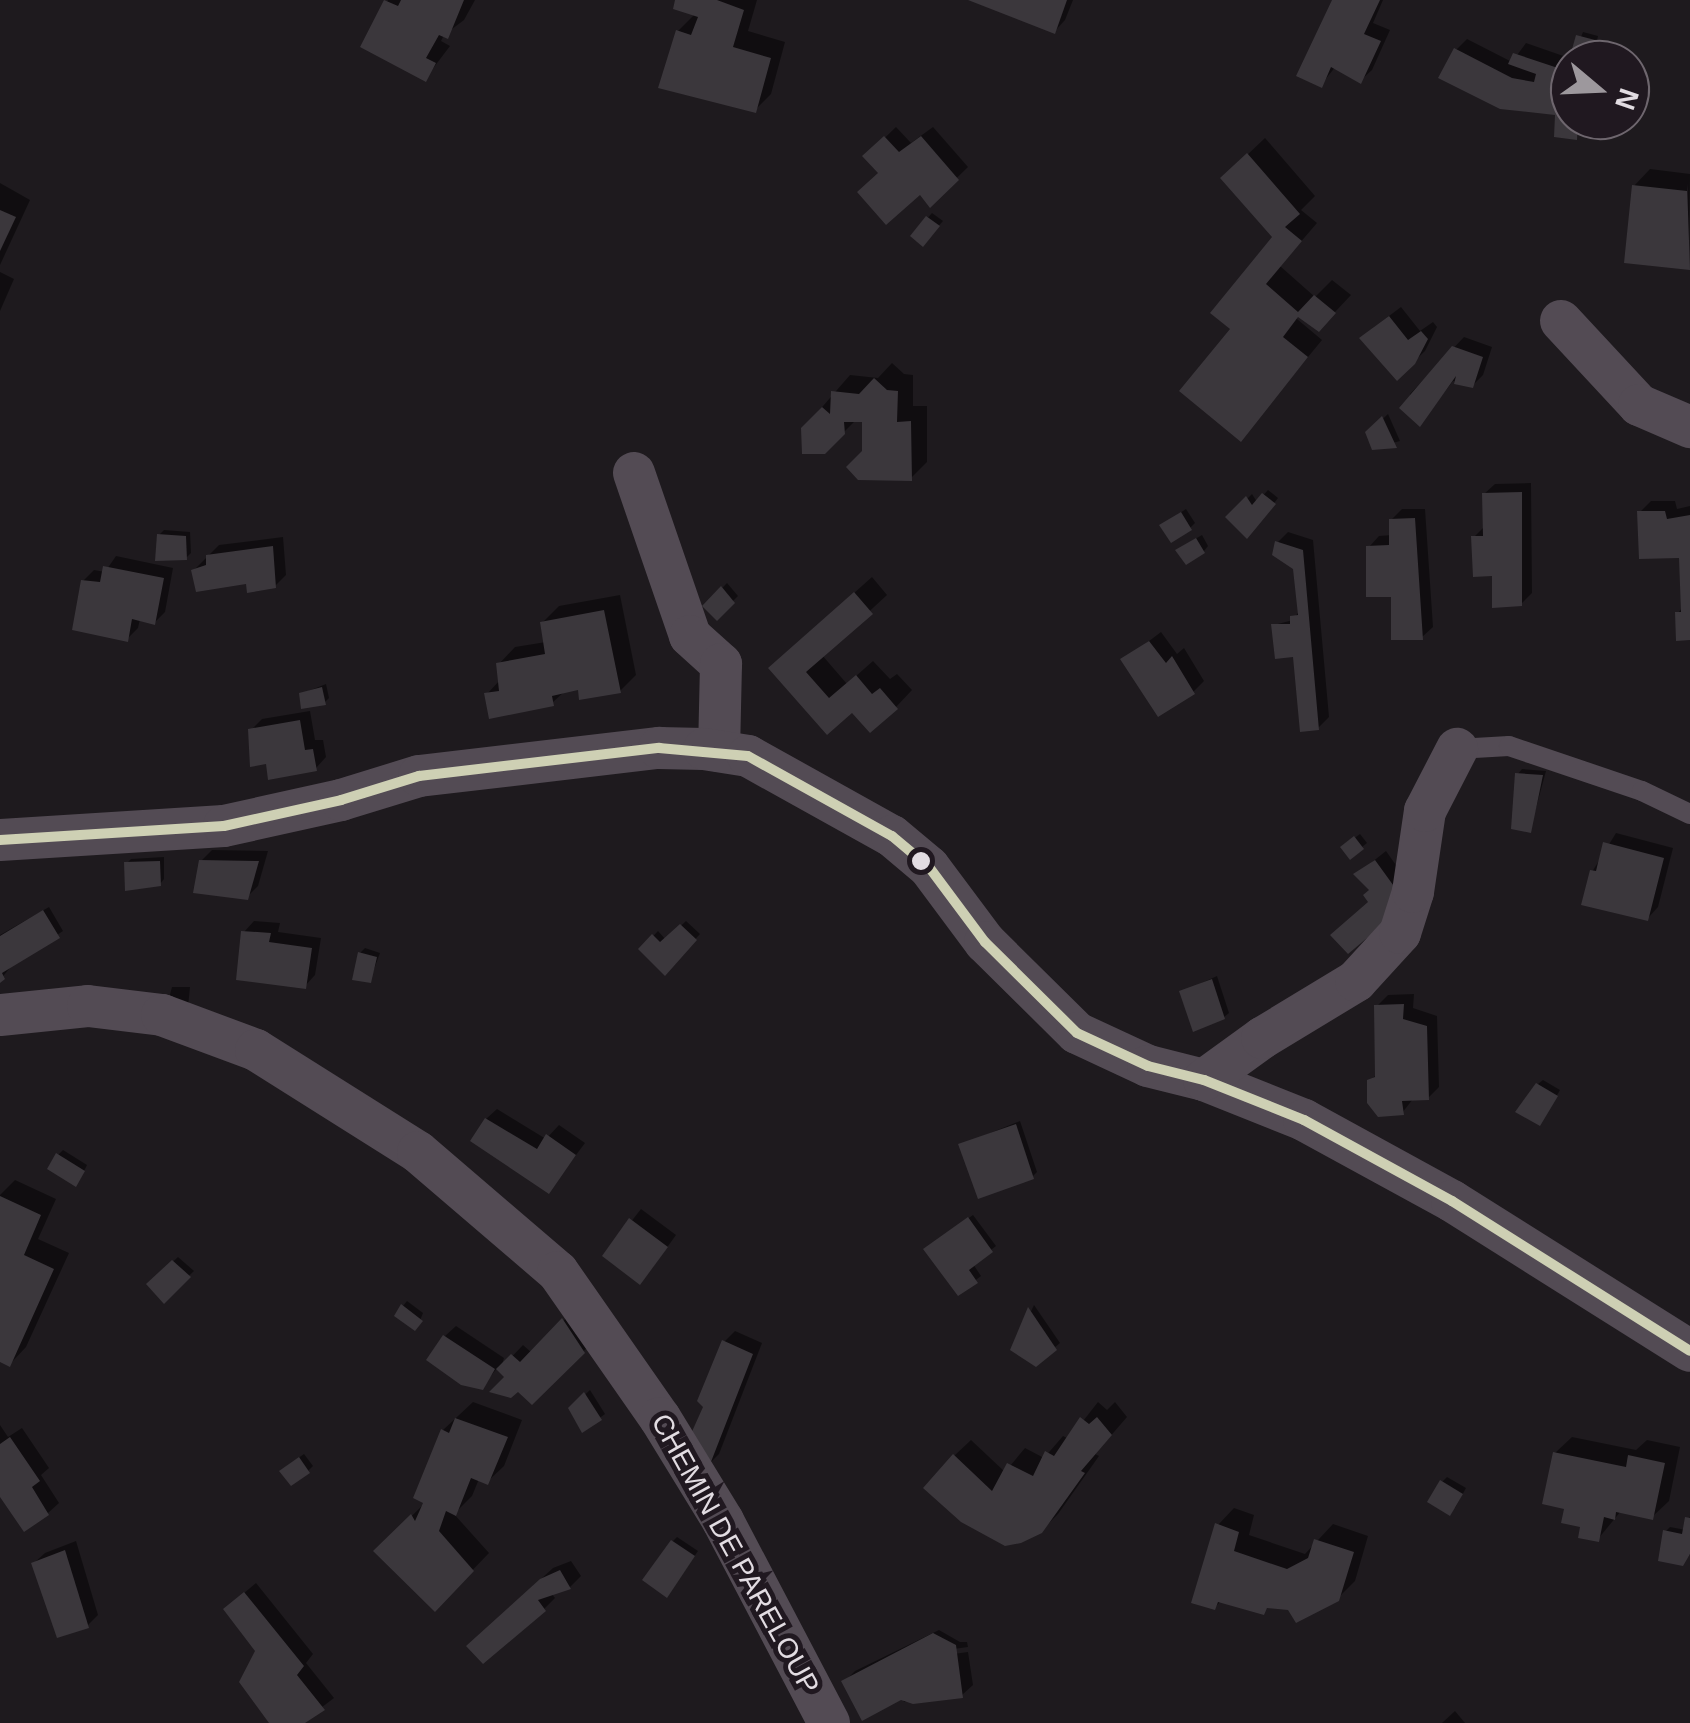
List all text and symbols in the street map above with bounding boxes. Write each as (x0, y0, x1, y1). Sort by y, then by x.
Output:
north arrow (1550, 40, 1650, 140)
text: N (1609, 85, 1645, 114)
unlabelled marker (911, 851, 931, 871)
street label: CHEMIN DE PARELOUP (644, 1408, 826, 1700)

